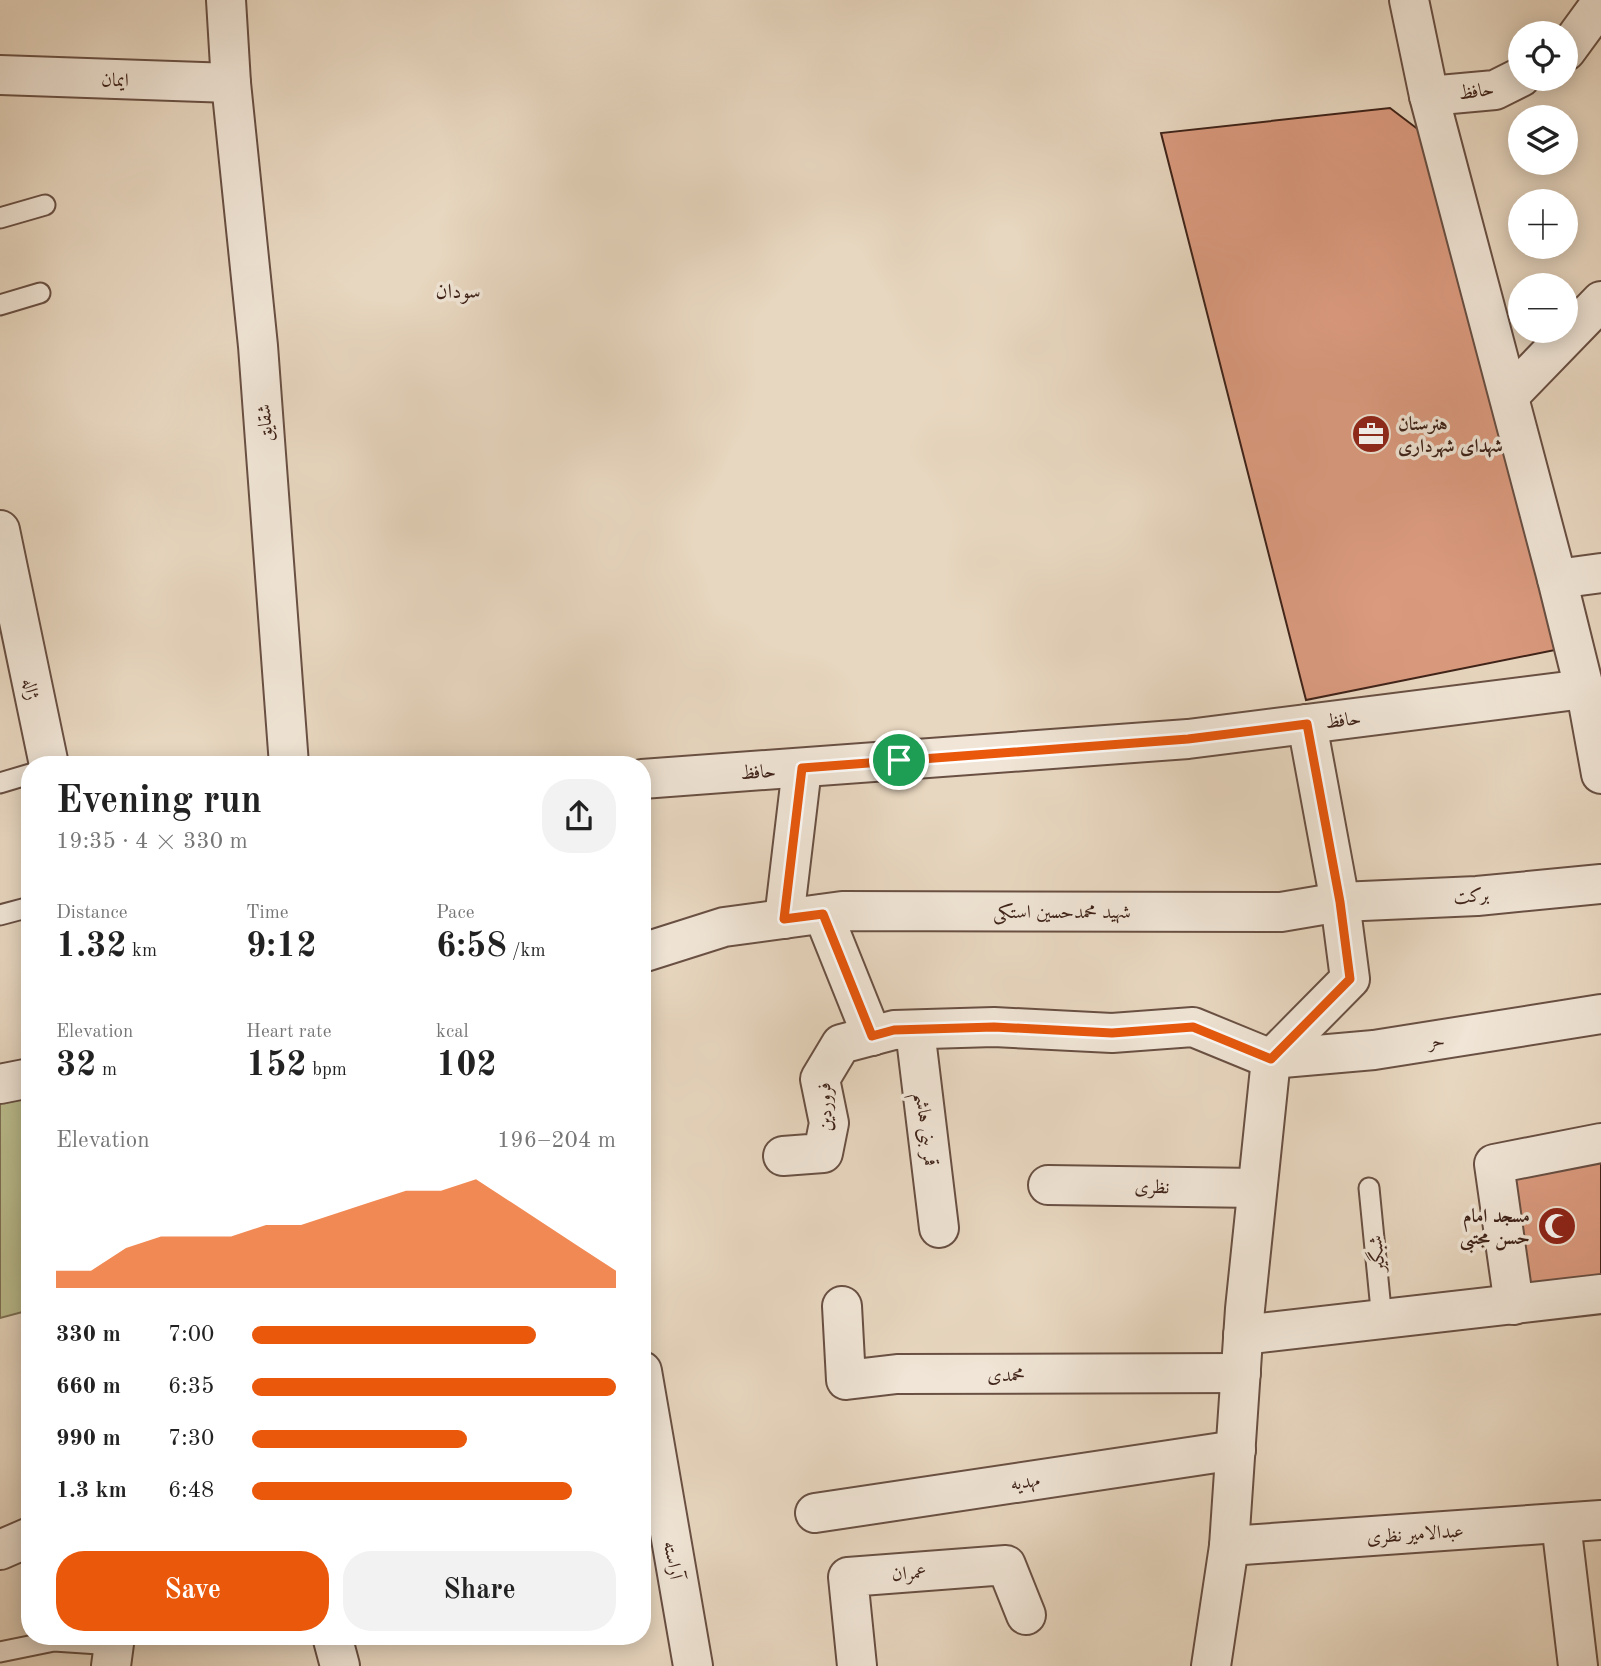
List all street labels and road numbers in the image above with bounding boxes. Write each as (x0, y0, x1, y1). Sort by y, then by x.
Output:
street label: ایمان (101, 72, 129, 91)
street label: حافظ (1457, 80, 1495, 104)
street label: شقایق (256, 403, 278, 442)
street label: ژاله (18, 677, 41, 702)
street label: حافظ (1324, 709, 1362, 733)
street label: حافظ (740, 762, 777, 784)
street label: برکت (1453, 886, 1490, 908)
street label: شهید محمدحسین استکی (993, 902, 1131, 925)
street label: حر (1425, 1032, 1446, 1053)
street label: فروردین (816, 1082, 838, 1132)
street label: قمر بنی هاشم (903, 1091, 940, 1168)
street label: نظری (1134, 1179, 1170, 1199)
street label: شبگیر (1362, 1234, 1390, 1276)
street label: محمدی (987, 1367, 1025, 1386)
street label: مهدیه (1009, 1472, 1042, 1496)
street label: عبدالامیر نظری (1366, 1523, 1464, 1549)
street label: آراسته (659, 1539, 688, 1583)
street label: عمران (891, 1564, 927, 1586)

